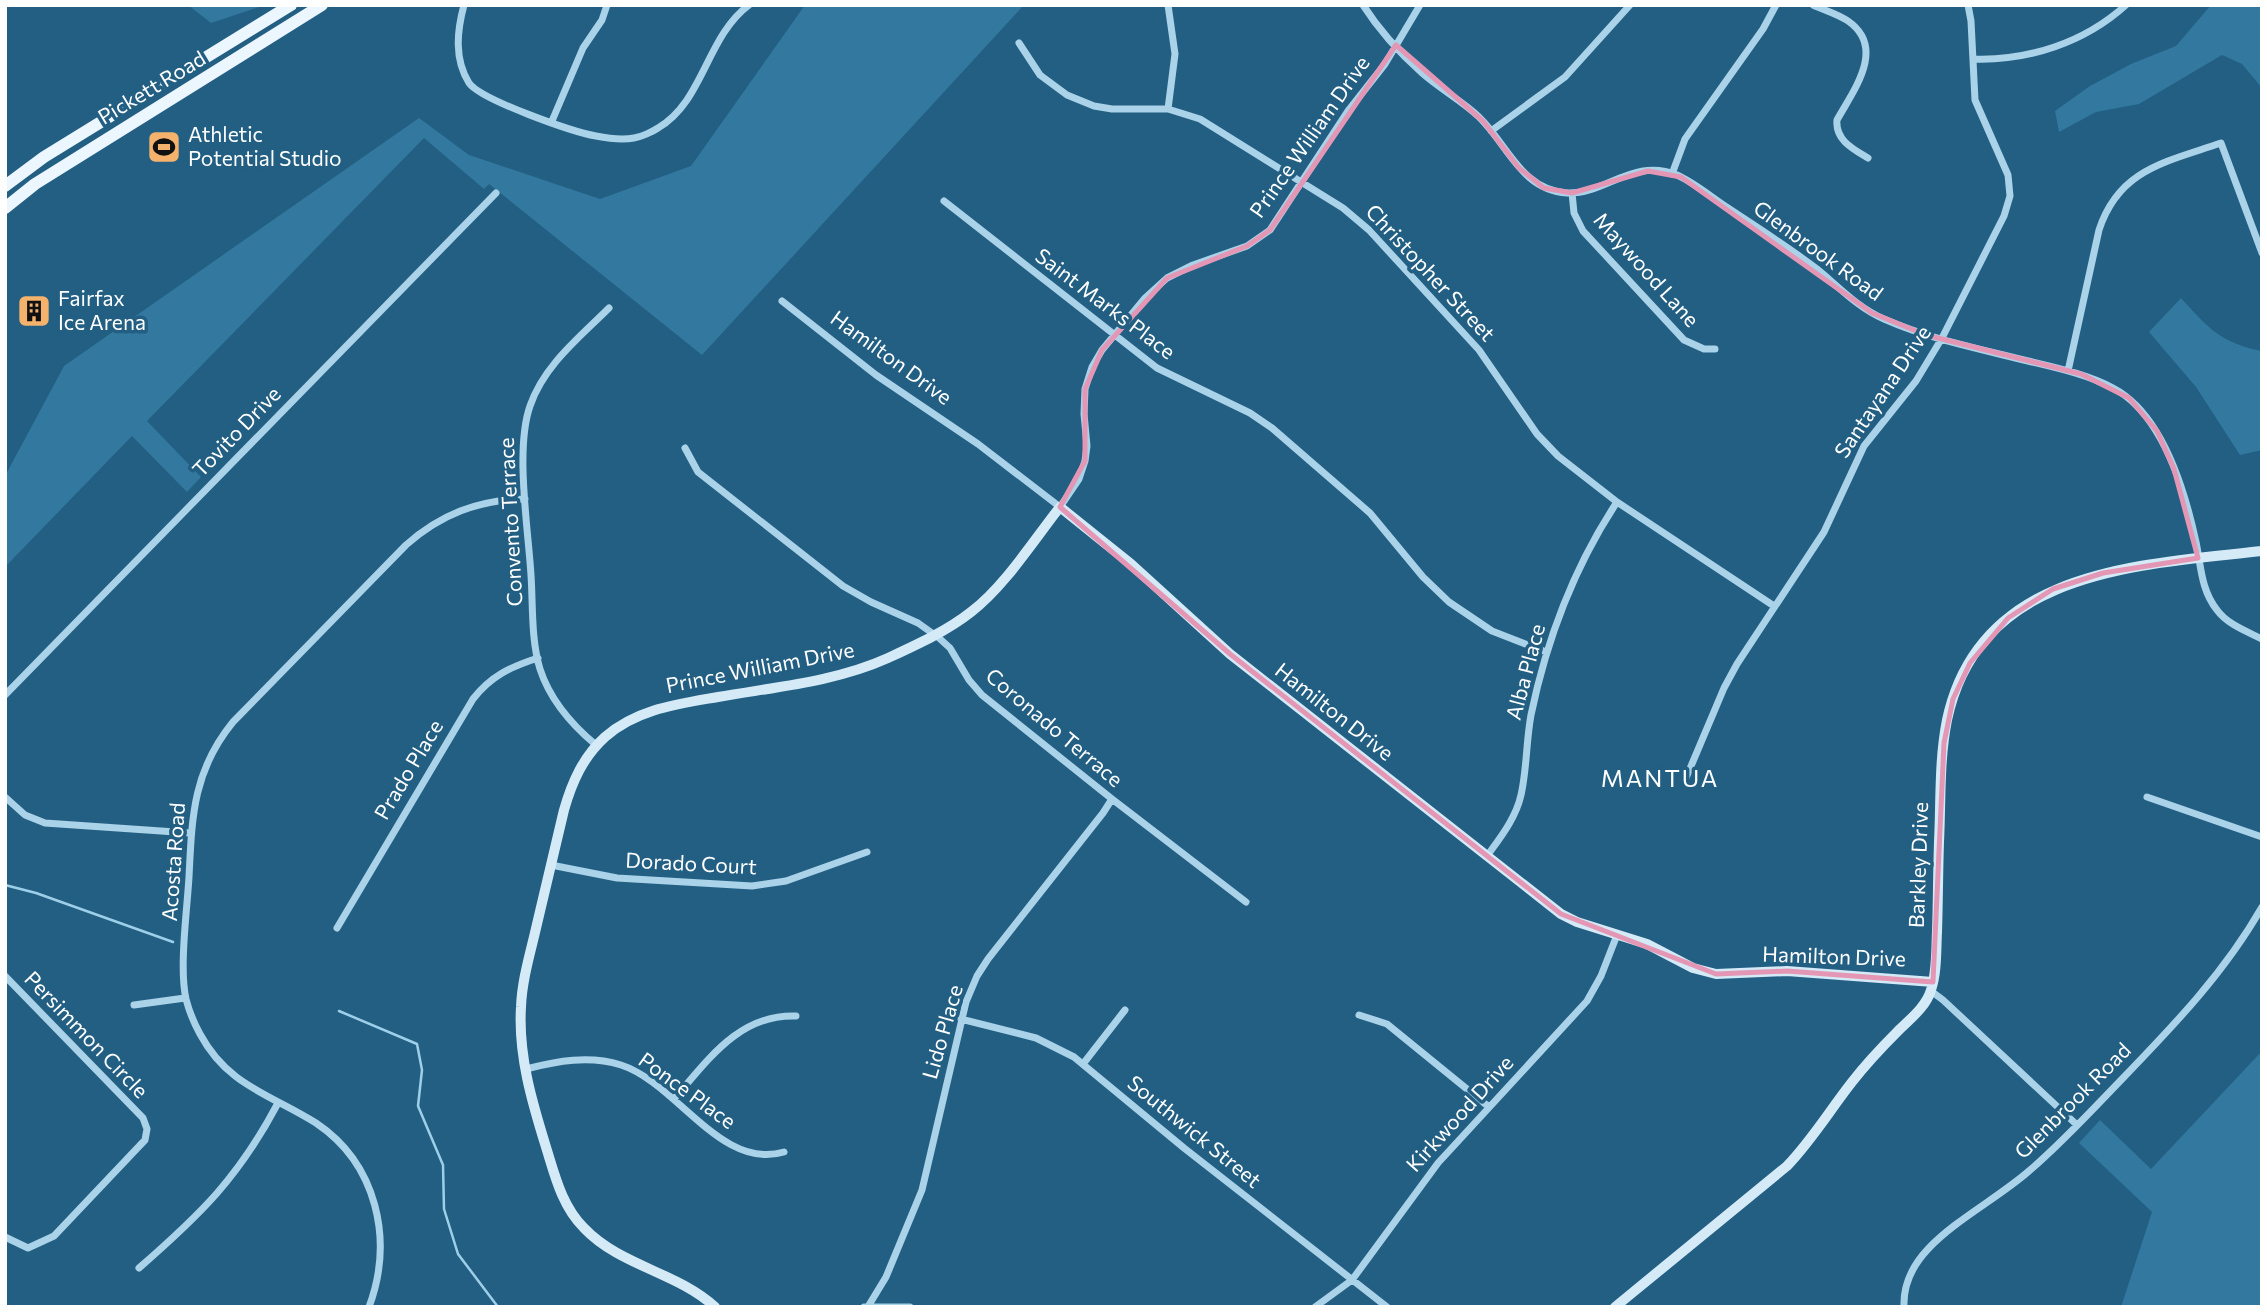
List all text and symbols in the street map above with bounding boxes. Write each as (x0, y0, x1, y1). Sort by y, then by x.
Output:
street label: Pickett Road (93, 45, 210, 129)
street label: Prince William Drive (1244, 51, 1374, 222)
place label: Athletic Potential Studio (188, 121, 342, 170)
sports icon: Athletic Potential Studio (145, 128, 183, 166)
street label: Glenbrook Road (1749, 194, 1888, 305)
street label: Christopher Street (1361, 198, 1501, 346)
street label: Maywood Lane (1589, 207, 1705, 331)
street label: Saint Marks Place (1031, 242, 1181, 364)
place label: Fairfax Ice Arena (58, 285, 146, 334)
building icon: Fairfax Ice Arena (15, 292, 53, 330)
street label: Hamilton Drive (826, 304, 957, 409)
street label: Santayana Drive (1828, 320, 1935, 462)
street label: Tovito Drive (187, 381, 285, 481)
street label: Convento Terrace (493, 437, 526, 607)
street label: Alba Place (1500, 621, 1549, 722)
street label: Prince William Drive (663, 636, 856, 697)
street label: Hamilton Drive (1271, 657, 1399, 765)
street label: Coronado Terrace (981, 662, 1129, 791)
street label: Prado Place (368, 715, 447, 824)
district label: MANTUA (1601, 763, 1719, 792)
street label: Acosta Road (156, 802, 189, 922)
street label: Barkley Drive (1903, 802, 1932, 928)
street label: Dorado Court (625, 847, 757, 878)
street label: Hamilton Drive (1762, 941, 1906, 970)
street label: Persimmon Circle (20, 965, 154, 1103)
street label: Lido Place (916, 981, 967, 1082)
street label: Glenbrook Road (2009, 1037, 2135, 1163)
street label: Ponce Place (634, 1046, 741, 1133)
street label: Kirkwood Drive (1400, 1050, 1518, 1176)
street label: Southwick Street (1123, 1069, 1267, 1192)

